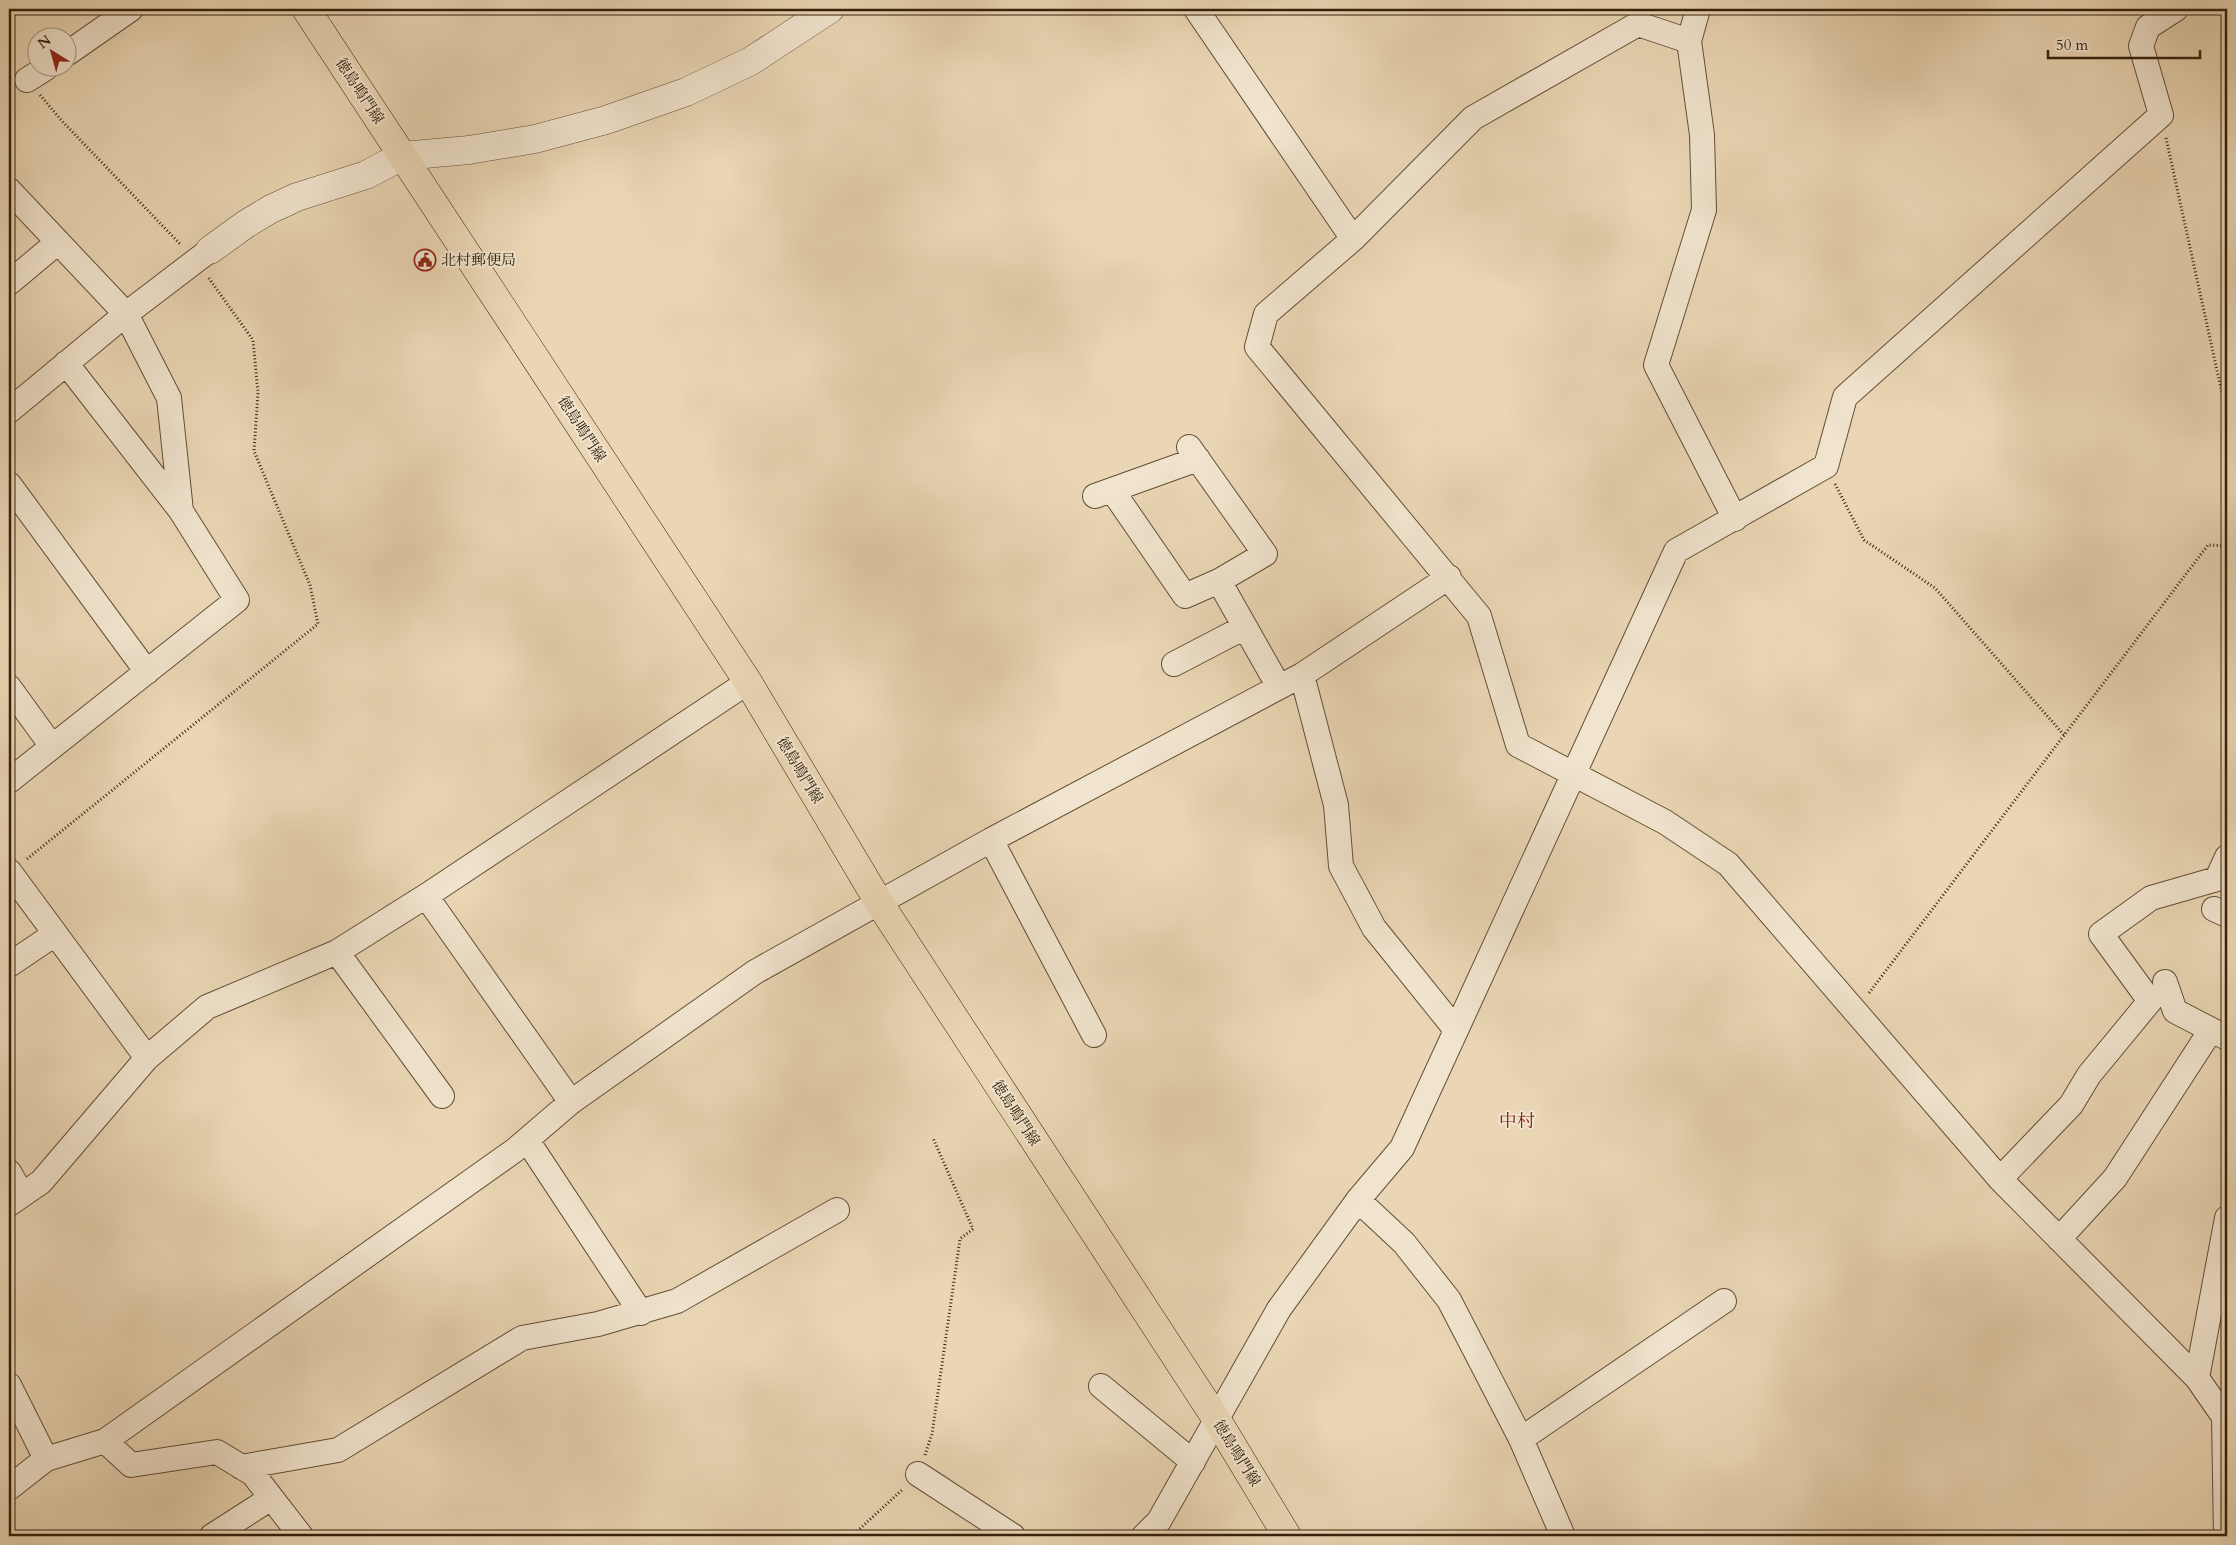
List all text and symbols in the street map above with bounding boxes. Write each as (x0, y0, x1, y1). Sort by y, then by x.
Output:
north arrow (28, 28, 78, 78)
scale bar (2048, 28, 2201, 60)
text: N (34, 31, 55, 53)
text: 50 m (2056, 35, 2088, 55)
street label: 徳島鳴門線 (331, 54, 389, 128)
public building icon: 北村郵便局 (413, 248, 437, 272)
place label: 北村郵便局 (441, 250, 516, 270)
street label: 徳島鳴門線 (553, 392, 611, 466)
street label: 徳島鳴門線 (772, 733, 828, 807)
street label: 徳島鳴門線 (987, 1076, 1045, 1150)
district label: 中村 (1499, 1109, 1535, 1134)
street label: 徳島鳴門線 (1209, 1416, 1265, 1490)

